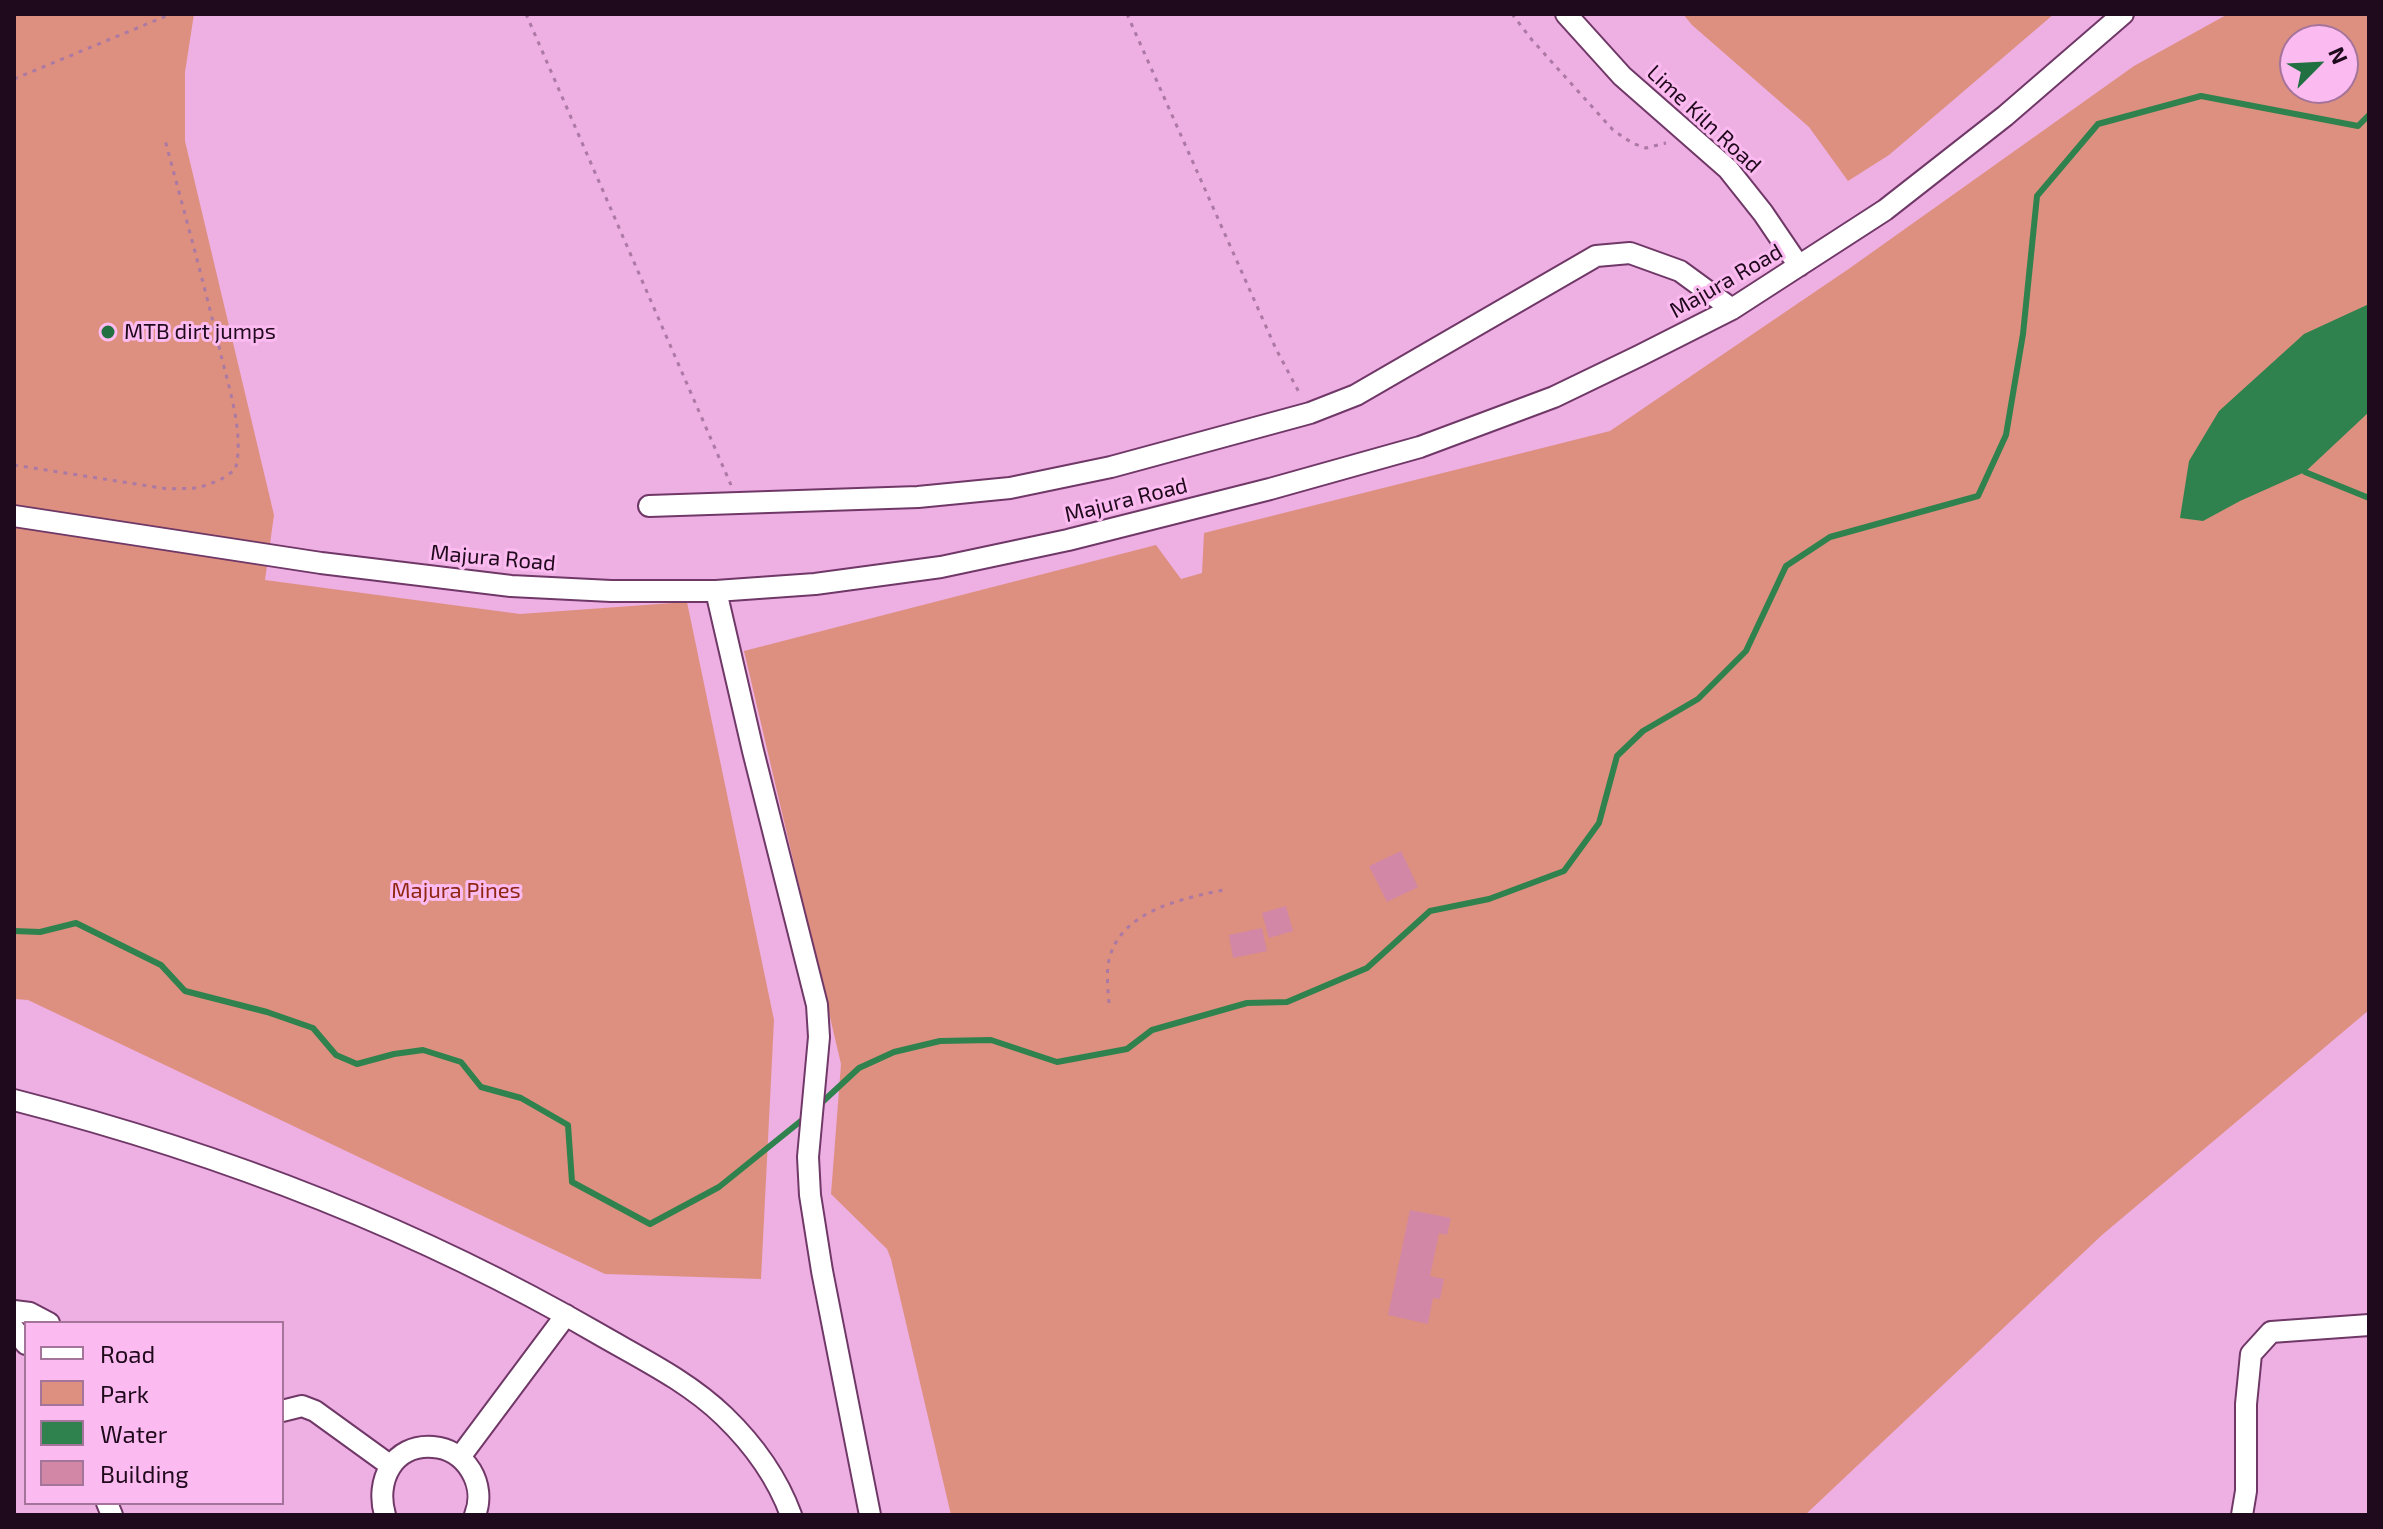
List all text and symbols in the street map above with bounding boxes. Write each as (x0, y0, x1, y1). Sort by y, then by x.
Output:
north arrow (2279, 24, 2359, 104)
text: N (2324, 42, 2354, 68)
street label: Lime Kiln Road (1642, 60, 1766, 178)
street label: Majura Road (1665, 238, 1787, 324)
place label: MTB dirt jumps (124, 319, 276, 345)
marker: MTB dirt jumps (99, 323, 117, 341)
street label: Majura Road (1062, 472, 1190, 528)
street label: Majura Road (429, 539, 557, 577)
park label: Majura Pines (391, 878, 521, 904)
legend (24, 1321, 284, 1505)
text: Road (100, 1339, 155, 1368)
text: Park (100, 1379, 149, 1408)
text: Water (100, 1419, 167, 1448)
text: Building (100, 1459, 189, 1488)

